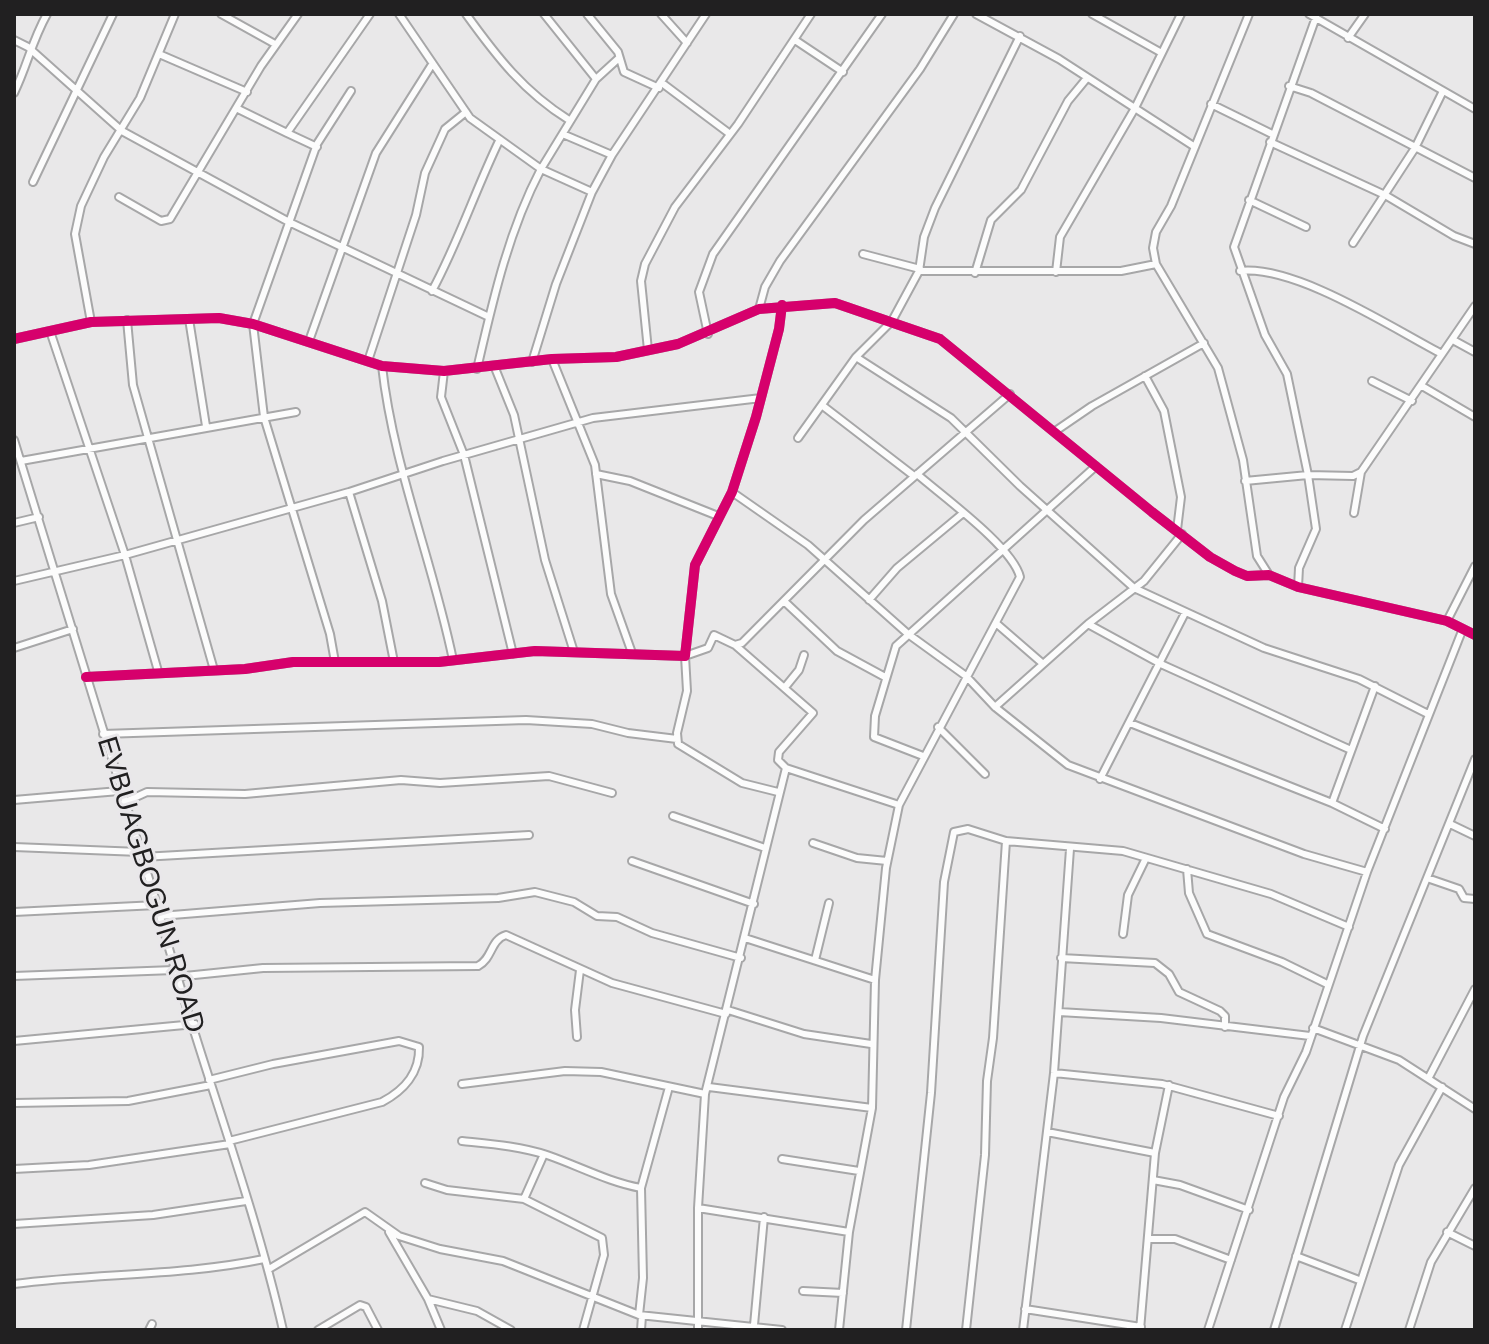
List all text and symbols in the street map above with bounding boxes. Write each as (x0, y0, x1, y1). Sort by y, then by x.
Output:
street label: EVBUAGBOGUN ROAD (89, 733, 211, 1037)

